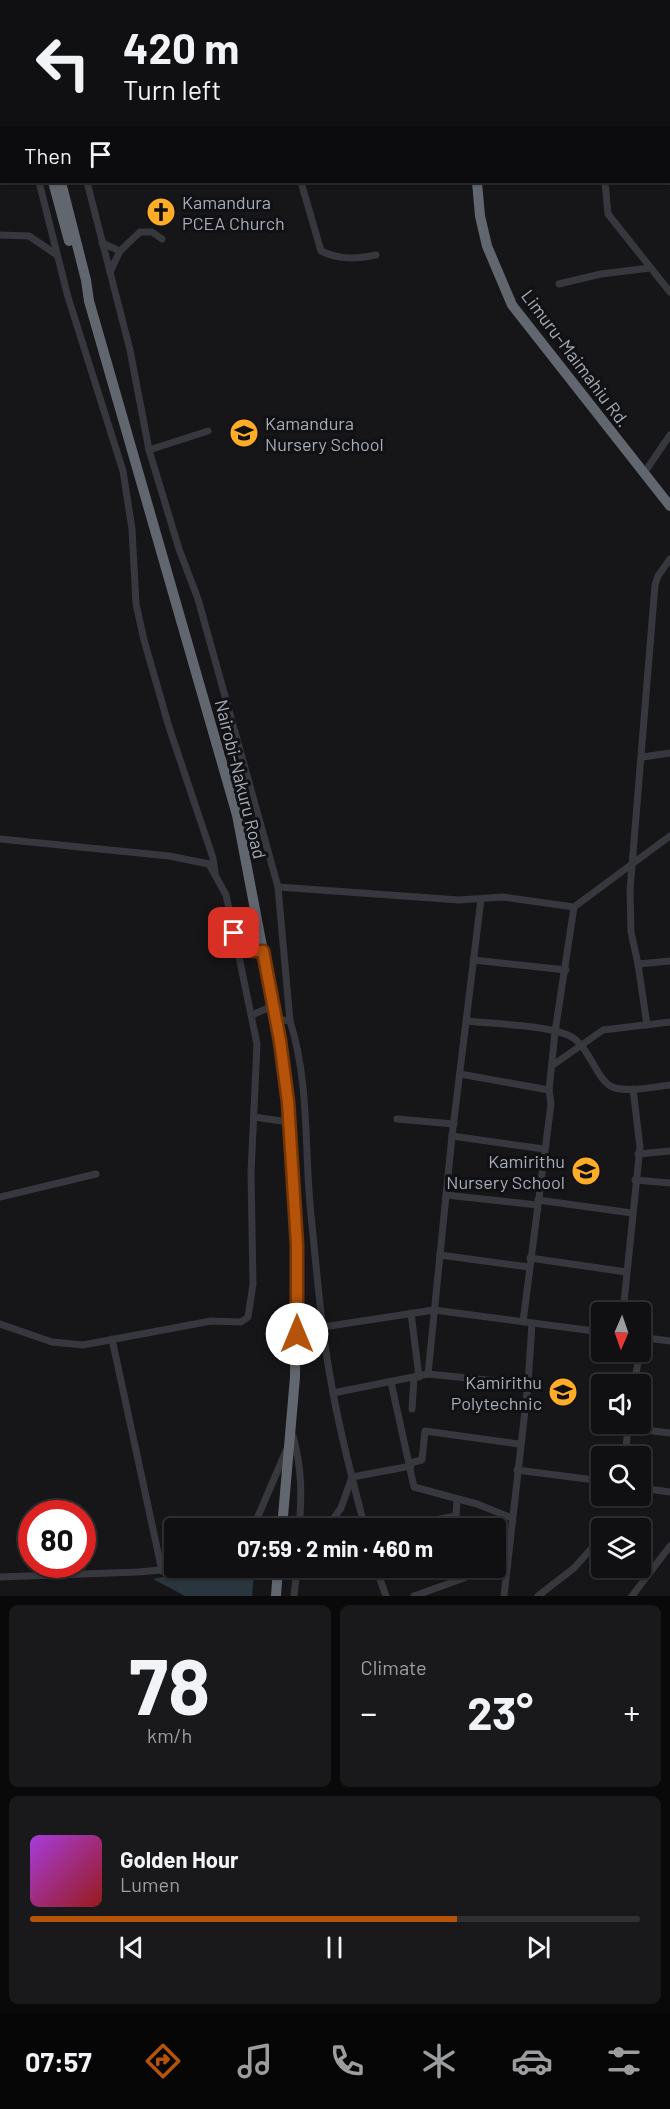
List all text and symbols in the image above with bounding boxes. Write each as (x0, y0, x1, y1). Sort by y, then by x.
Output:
text: 420 m (123, 22, 239, 72)
icon: left (24, 24, 102, 102)
text: Turn left (123, 73, 221, 105)
icon: arrive (84, 138, 117, 171)
text: Then (24, 142, 72, 168)
place label: Kamandura PCEA Church (182, 191, 285, 234)
church icon: Kamandura PCEA Church (145, 196, 177, 228)
street label: Limuru-Maimahiu Rd. (517, 285, 635, 431)
place label: Kamandura Nursery School (265, 412, 384, 455)
school or university icon: Kamandura Nursery School (228, 417, 260, 449)
street label: Nairobi-Nakuru Road (211, 697, 271, 861)
pin (208, 907, 259, 958)
icon: arrive (217, 916, 250, 949)
place label: Kamirithu Nursery School (446, 1150, 565, 1193)
school or university icon: Kamirithu Nursery School (570, 1155, 602, 1187)
position arrow (265, 1302, 329, 1366)
north arrow (591, 1302, 651, 1362)
map controls (591, 1302, 651, 1578)
place label: Kamirithu Polytechnic (451, 1371, 542, 1414)
button: sound (591, 1374, 651, 1434)
school or university icon: Kamirithu Polytechnic (547, 1376, 579, 1408)
button: search (591, 1446, 651, 1506)
speed limit sign: 80 (18, 1500, 96, 1578)
button: layers (591, 1518, 651, 1578)
text: 07:59 · 2 min · 460 m (237, 1535, 433, 1561)
text: 78 (129, 1637, 210, 1731)
text: Climate (361, 1655, 427, 1679)
text: 23° (467, 1685, 533, 1739)
text: − (361, 1692, 377, 1732)
text: + (623, 1692, 640, 1732)
text: km/h (147, 1723, 192, 1747)
text: Golden Hour (120, 1846, 238, 1872)
text: Lumen (120, 1872, 180, 1896)
icon: previous (115, 1931, 148, 1964)
icon: pause (318, 1931, 351, 1964)
icon: next (522, 1931, 555, 1964)
icon: directions (142, 2040, 184, 2082)
icon: music (234, 2040, 276, 2082)
icon: phone (326, 2040, 368, 2082)
icon: climate (418, 2040, 460, 2082)
icon: car (511, 2040, 553, 2082)
icon: filters (603, 2040, 645, 2082)
text: 07:57 (25, 2045, 92, 2077)

